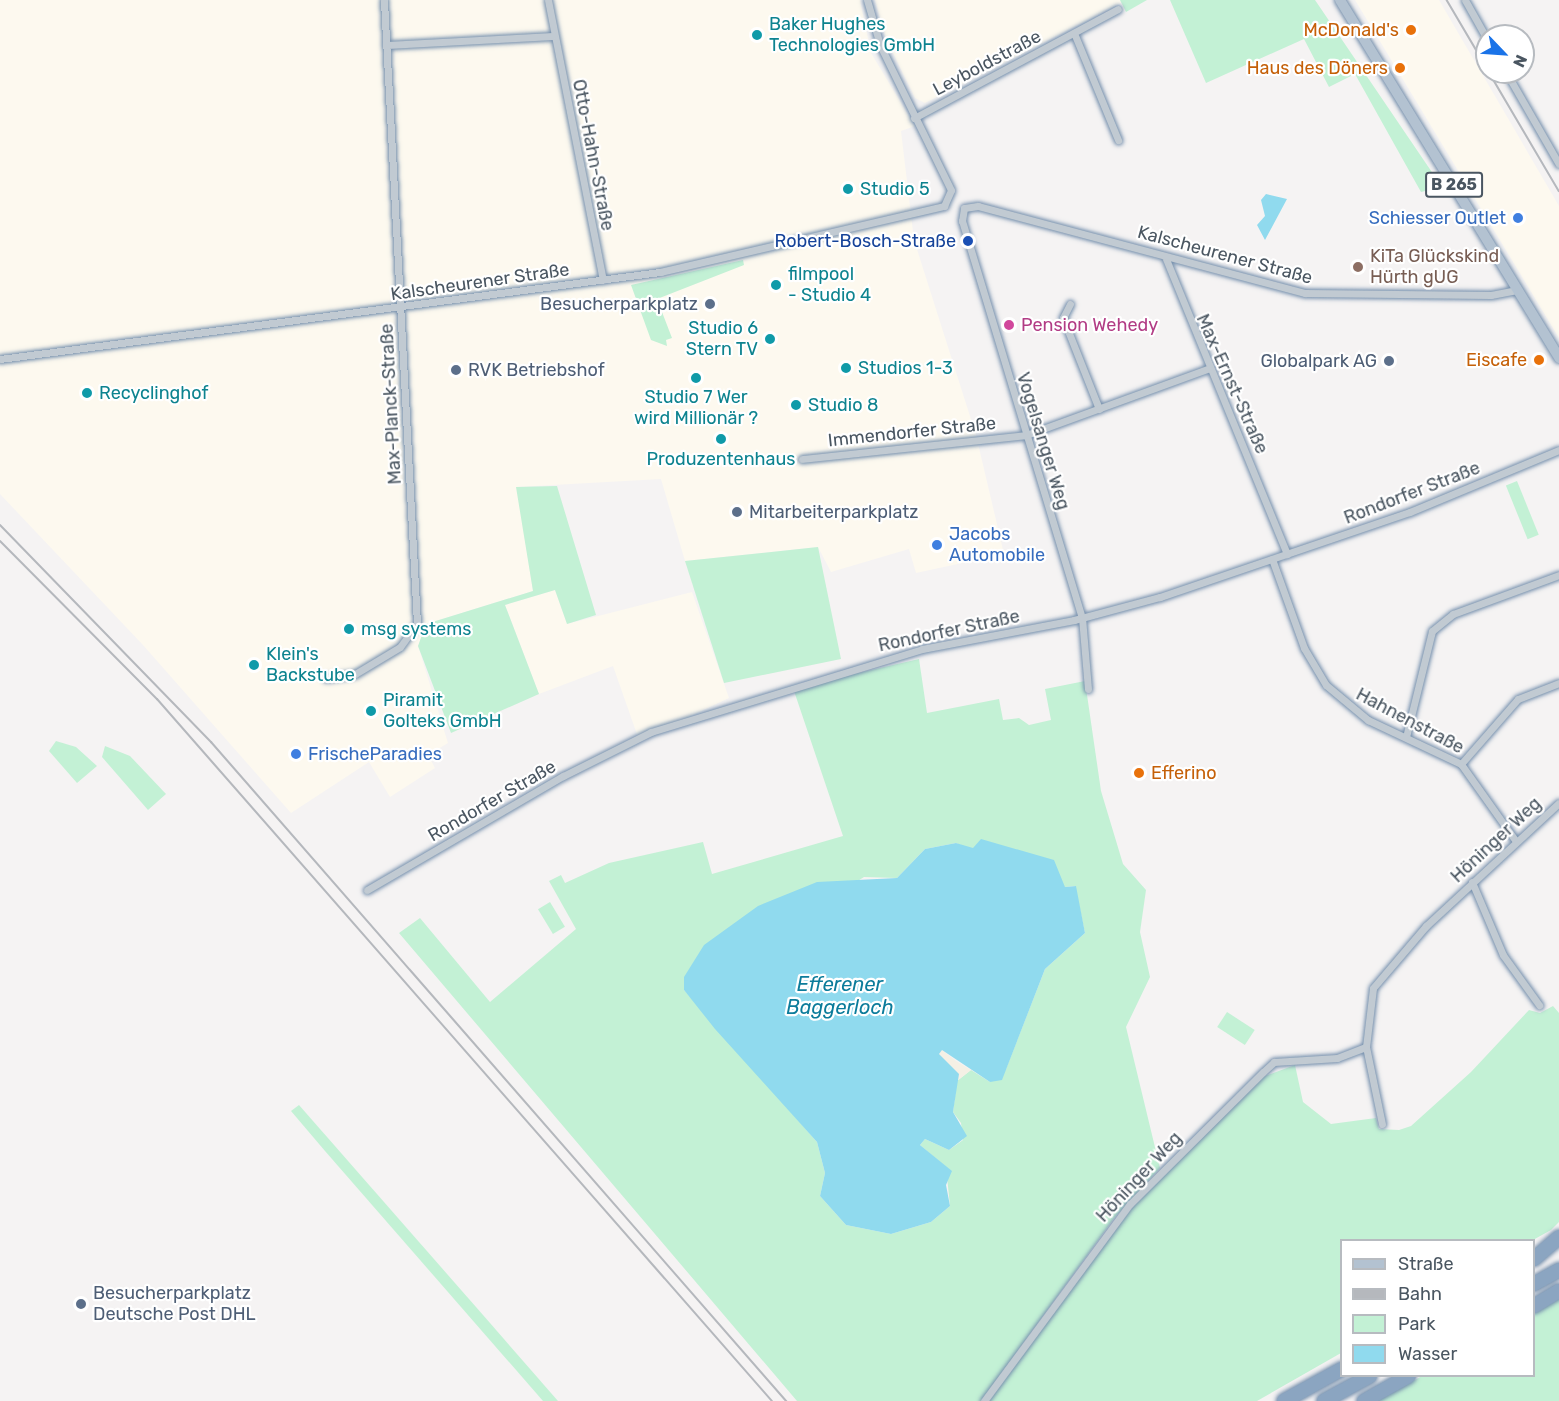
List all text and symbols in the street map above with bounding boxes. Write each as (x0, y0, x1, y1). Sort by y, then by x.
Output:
place label: Baker Hughes Technologies GmbH (769, 14, 935, 57)
place label: McDonald's (1303, 19, 1399, 41)
marker: McDonald's (1404, 23, 1418, 37)
north arrow (1475, 24, 1535, 84)
street label: Leyboldstraße (929, 25, 1045, 101)
marker: Baker Hughes Technologies GmbH (750, 28, 764, 42)
text: N (1509, 52, 1531, 70)
place label: Haus des Döners (1247, 57, 1388, 79)
marker: Haus des Döners (1393, 61, 1407, 75)
street label: Otto-Hahn-Straße (568, 77, 618, 233)
road number: B 265 (1424, 172, 1484, 198)
place label: Studio 5 (860, 178, 930, 200)
marker: Studio 5 (841, 182, 855, 196)
place label: Schiesser Outlet (1368, 207, 1506, 229)
marker: Schiesser Outlet (1511, 211, 1525, 225)
street label: Kalscheurener Straße (1135, 221, 1315, 289)
place label: Robert-Bosch-Straße (775, 230, 956, 252)
marker: Robert-Bosch-Straße (961, 234, 975, 248)
place label: KiTa Glückskind Hürth gUG (1370, 246, 1499, 288)
street label: Kalscheurener Straße (389, 259, 571, 305)
marker: KiTa Glückskind Hürth gUG (1351, 260, 1365, 274)
place label: filmpool - Studio 4 (788, 264, 871, 306)
marker: filmpool - Studio 4 (769, 278, 783, 292)
place label: Besucherparkplatz (540, 293, 698, 315)
marker: Besucherparkplatz (703, 297, 717, 311)
street label: Max-Ernst-Straße (1192, 311, 1272, 457)
place label: Pension Wehedy (1021, 314, 1158, 336)
place label: Studio 6 Stern TV (685, 318, 758, 360)
marker: Pension Wehedy (1002, 318, 1016, 332)
street label: Max-Planck-Straße (376, 323, 406, 485)
marker: Studio 6 Stern TV (763, 332, 777, 346)
place label: Eiscafe (1466, 349, 1527, 371)
place label: Globalpark AG (1260, 350, 1377, 372)
marker: Eiscafe (1532, 353, 1546, 367)
marker: Globalpark AG (1382, 354, 1396, 368)
place label: Studios 1-3 (858, 357, 953, 379)
place label: RVK Betriebshof (468, 359, 605, 381)
marker: Studios 1-3 (839, 361, 853, 375)
marker: RVK Betriebshof (449, 363, 463, 377)
street label: Vogelsanger Weg (1012, 369, 1074, 513)
marker: Studio 7 Wer wird Millionär ? (689, 371, 703, 385)
place label: Recyclinghof (99, 382, 208, 404)
marker: Recyclinghof (80, 386, 94, 400)
place label: Studio 7 Wer wird Millionär ? (634, 387, 758, 430)
place label: Studio 8 (808, 394, 878, 416)
marker: Studio 8 (789, 398, 803, 412)
street label: Immendorfer Straße (827, 412, 997, 452)
marker: Produzentenhaus (714, 432, 728, 446)
place label: Produzentenhaus (647, 448, 795, 470)
street label: Rondorfer Straße (1341, 457, 1483, 529)
place label: Mitarbeiterparkplatz (749, 501, 919, 523)
marker: Mitarbeiterparkplatz (730, 505, 744, 519)
place label: Jacobs Automobile (949, 524, 1045, 566)
marker: Jacobs Automobile (930, 538, 944, 552)
street label: Rondorfer Straße (876, 605, 1022, 657)
place label: msg systems (361, 618, 471, 640)
marker: msg systems (342, 622, 356, 636)
place label: Klein's Backstube (266, 644, 355, 686)
marker: Klein's Backstube (247, 658, 261, 672)
street label: Hahnenstraße (1352, 683, 1468, 759)
place label: Piramit Golteks GmbH (383, 690, 502, 732)
marker: Piramit Golteks GmbH (364, 704, 378, 718)
place label: FrischeParadies (308, 743, 442, 765)
marker: FrischeParadies (289, 747, 303, 761)
street label: Rondorfer Straße (424, 756, 560, 846)
place label: Efferino (1151, 762, 1217, 784)
marker: Efferino (1132, 766, 1146, 780)
street label: Höninger Weg (1446, 792, 1546, 888)
water label: Efferener Baggerloch (786, 973, 894, 1020)
street label: Höninger Weg (1091, 1127, 1187, 1227)
legend (1340, 1239, 1535, 1377)
text: Straße (1398, 1253, 1454, 1275)
place label: Besucherparkplatz Deutsche Post DHL (93, 1283, 256, 1326)
text: Bahn (1398, 1283, 1442, 1305)
marker: Besucherparkplatz Deutsche Post DHL (74, 1297, 88, 1311)
text: Park (1398, 1313, 1435, 1335)
text: Wasser (1398, 1343, 1457, 1365)

